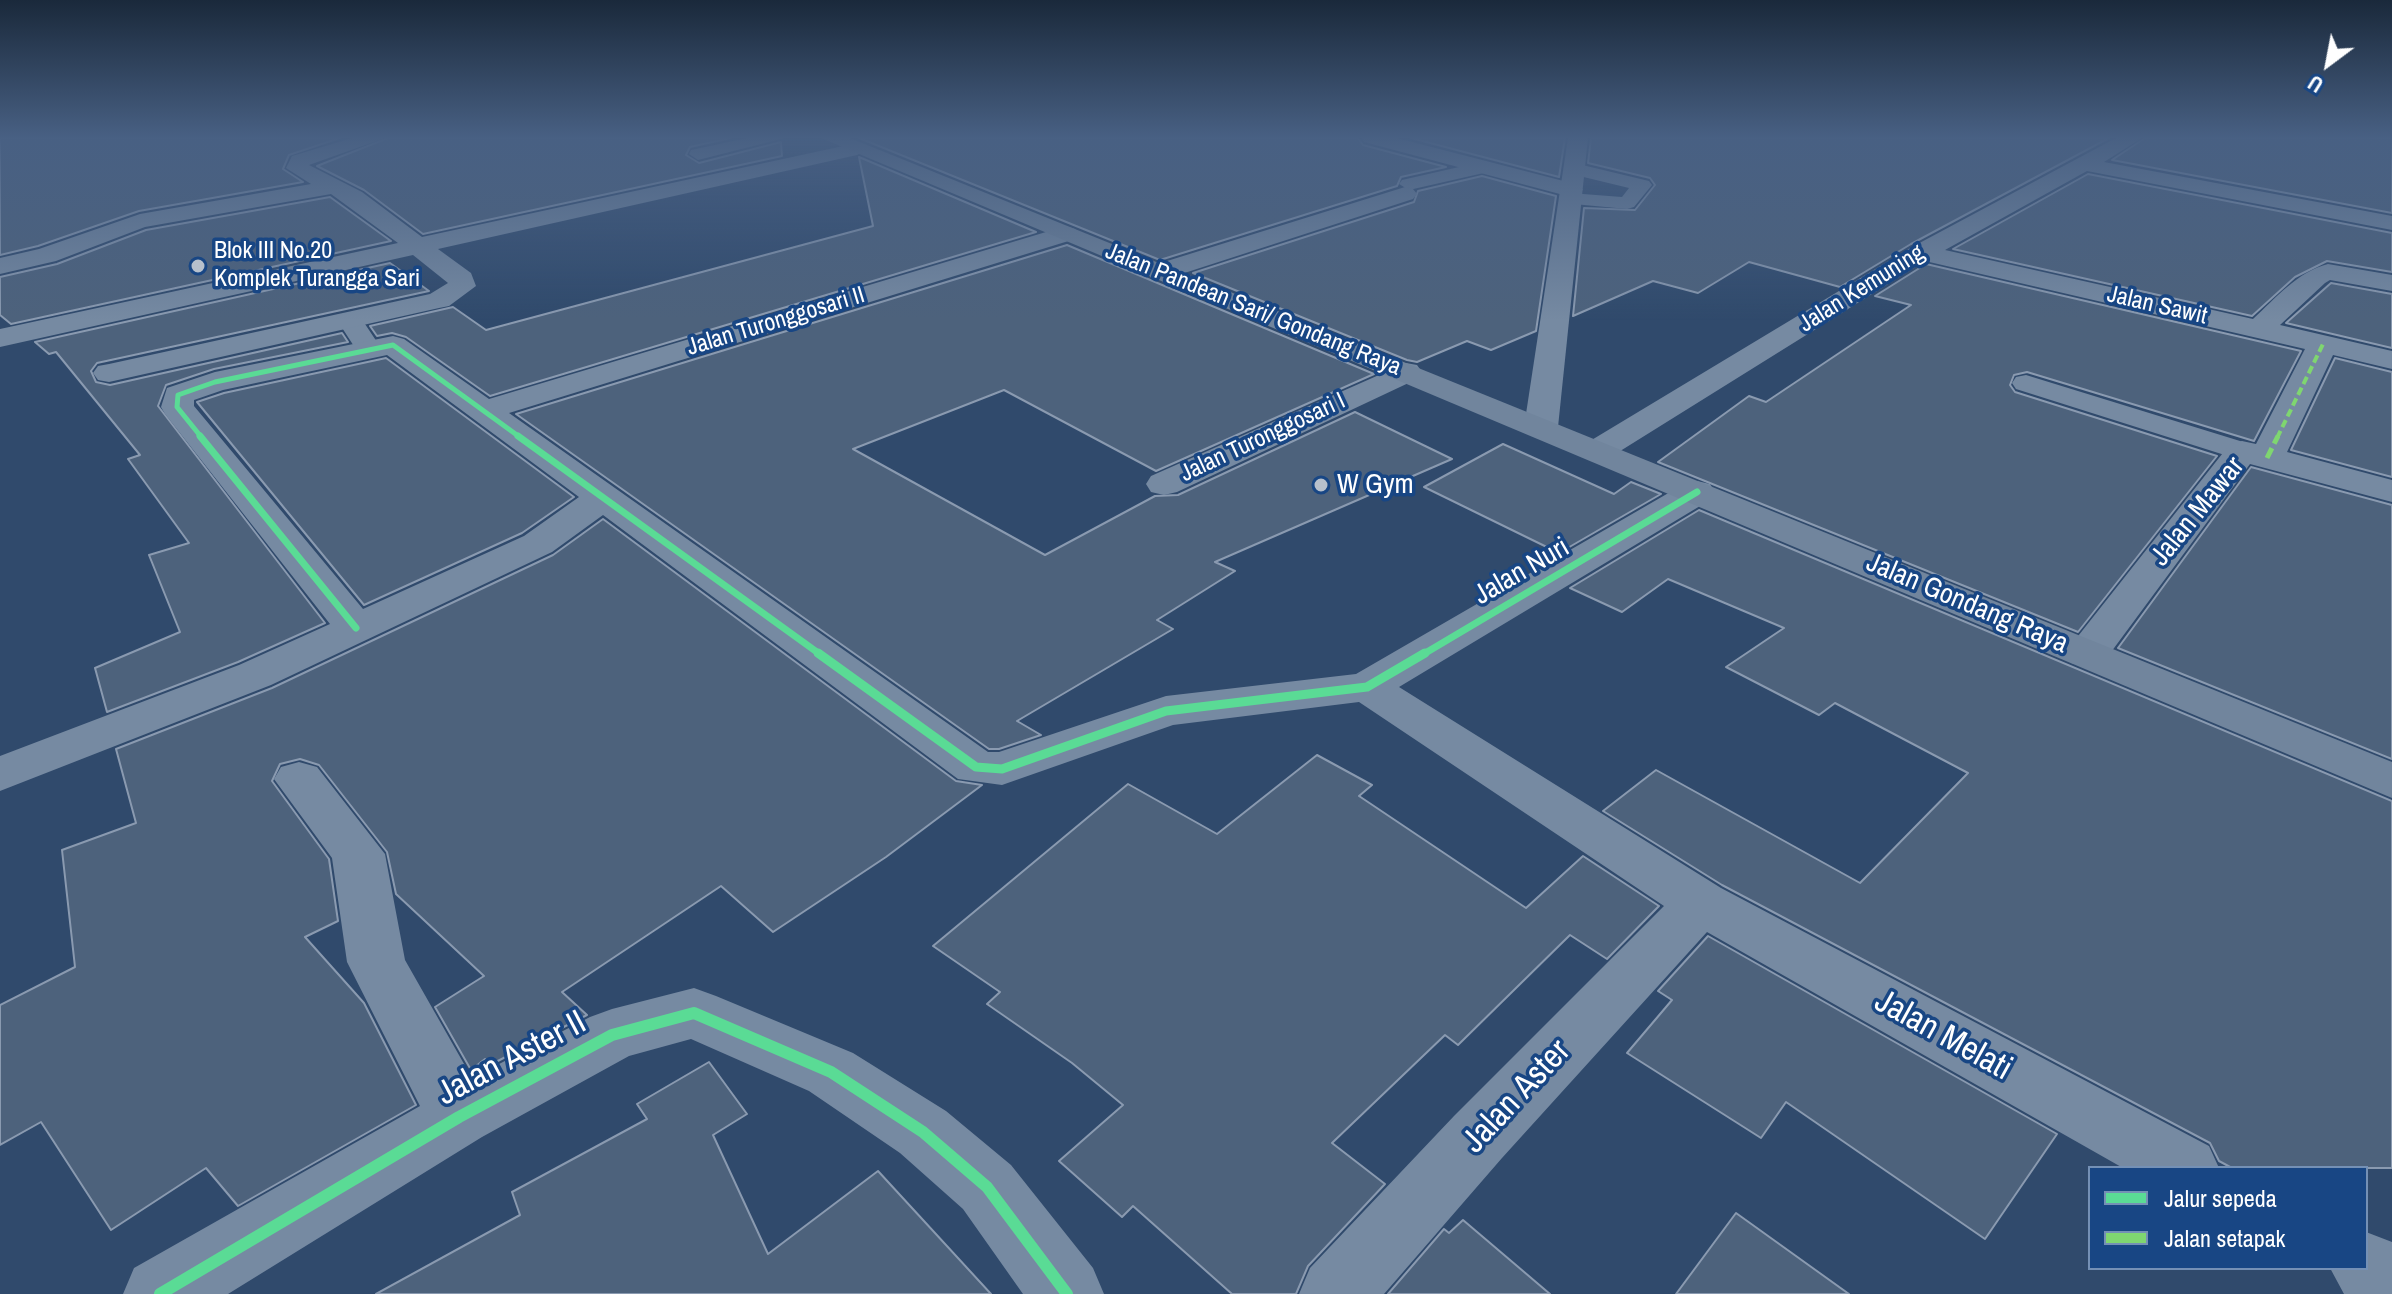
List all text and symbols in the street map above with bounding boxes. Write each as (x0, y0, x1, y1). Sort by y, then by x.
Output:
north arrow (2288, 24, 2368, 104)
text: U (2302, 68, 2329, 101)
street label: Jalan Pandean Sari/ Gondang Raya (1101, 237, 1405, 383)
place label: Blok III No.20 Komplek Turangga Sari (214, 238, 420, 294)
street label: Jalan Kemuning (1794, 239, 1930, 339)
marker: Blok III No.20 Komplek Turangga Sari (189, 257, 207, 275)
street label: Jalan Turonggosari II (684, 281, 868, 363)
street label: Jalan Sawit (2104, 281, 2210, 331)
street label: Jalan Turonggosari I (1176, 387, 1350, 489)
street label: Jalan Mawar (2144, 451, 2252, 573)
place label: W Gym (1337, 468, 1414, 502)
marker: W Gym (1312, 476, 1330, 494)
street label: Jalan Nuri (1468, 531, 1576, 613)
street label: Jalan Gondang Raya (1861, 546, 2073, 662)
street label: Jalan Melati (1867, 982, 2019, 1090)
street label: Jalan Aster II (431, 1003, 593, 1115)
street label: Jalan Aster (1455, 1032, 1579, 1162)
legend (2088, 1166, 2368, 1270)
text: Jalur sepeda (2164, 1182, 2277, 1214)
text: Jalan setapak (2164, 1222, 2285, 1254)

